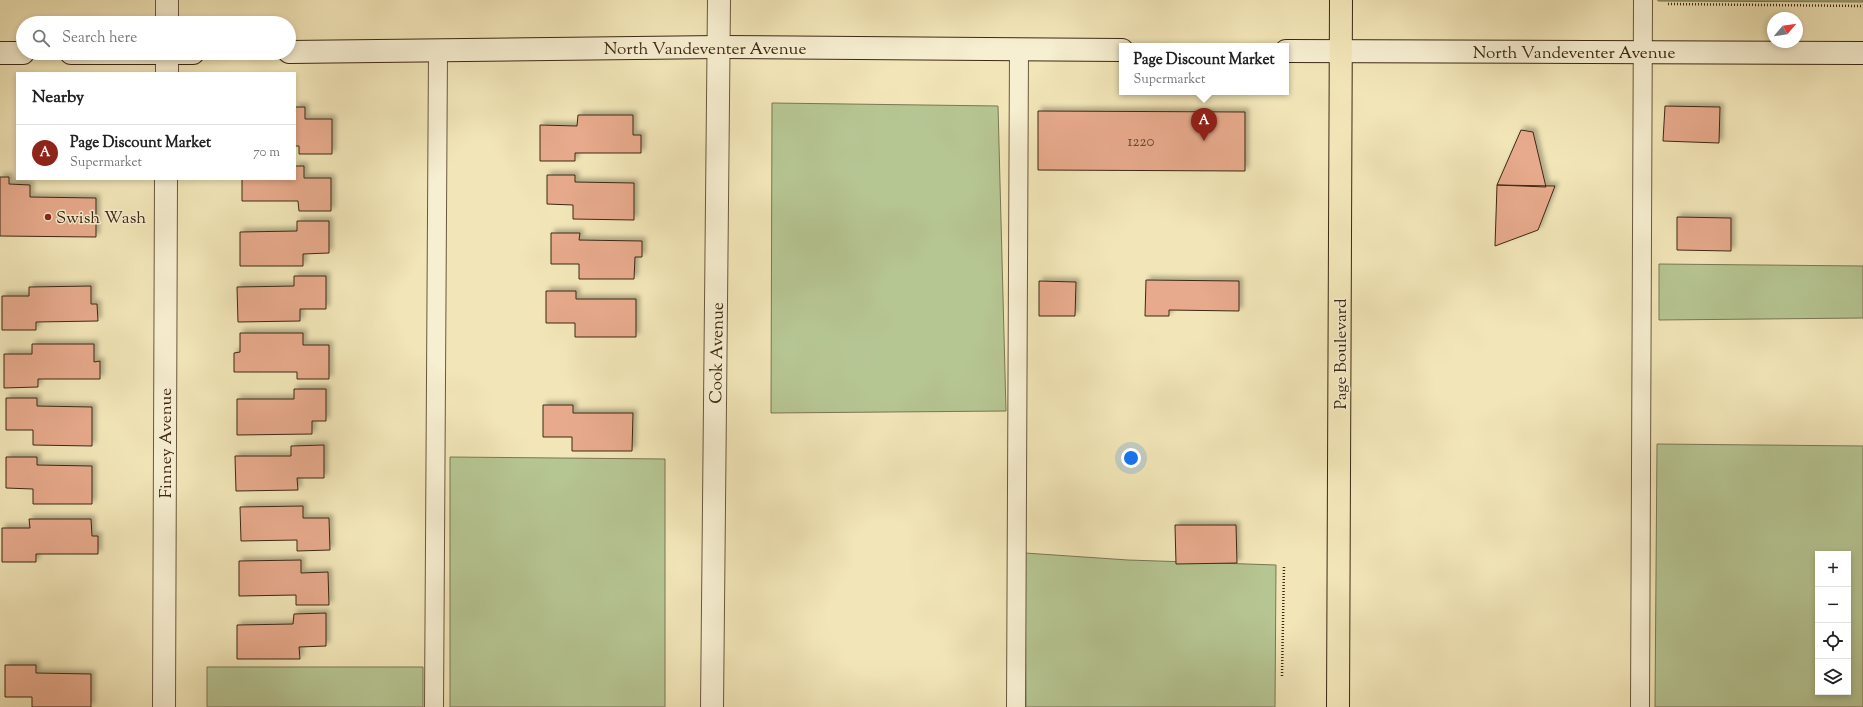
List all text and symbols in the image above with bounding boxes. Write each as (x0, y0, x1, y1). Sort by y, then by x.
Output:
north arrow (1767, 12, 1803, 48)
search box (16, 16, 296, 60)
icon: search (30, 27, 52, 49)
text: Search here (62, 28, 137, 49)
street label: North Vandeventer Avenue (604, 38, 806, 62)
street label: North Vandeventer Avenue (1473, 42, 1675, 66)
popup (1119, 43, 1289, 95)
text: Page Discount Market (1133, 50, 1275, 71)
text: Supermarket (1133, 71, 1206, 89)
text: Nearby (32, 86, 84, 110)
pin: A (1191, 108, 1217, 141)
house number: 1220 (1127, 132, 1155, 153)
text: Page Discount Market (70, 133, 211, 154)
text: A (40, 144, 50, 162)
text: 70 m (253, 144, 280, 162)
text: Supermarket (70, 154, 142, 172)
place label: Swish Wash (56, 207, 146, 231)
marker: Swish Wash (43, 212, 53, 222)
street label: Page Boulevard (1330, 298, 1354, 410)
street label: Cook Avenue (705, 302, 731, 404)
street label: Finney Avenue (155, 388, 179, 498)
your location (1121, 448, 1141, 468)
map controls (1815, 551, 1851, 695)
button: + (1815, 551, 1851, 587)
button: − (1815, 587, 1851, 623)
button: locate (1815, 623, 1851, 659)
button: layers (1815, 659, 1851, 695)

